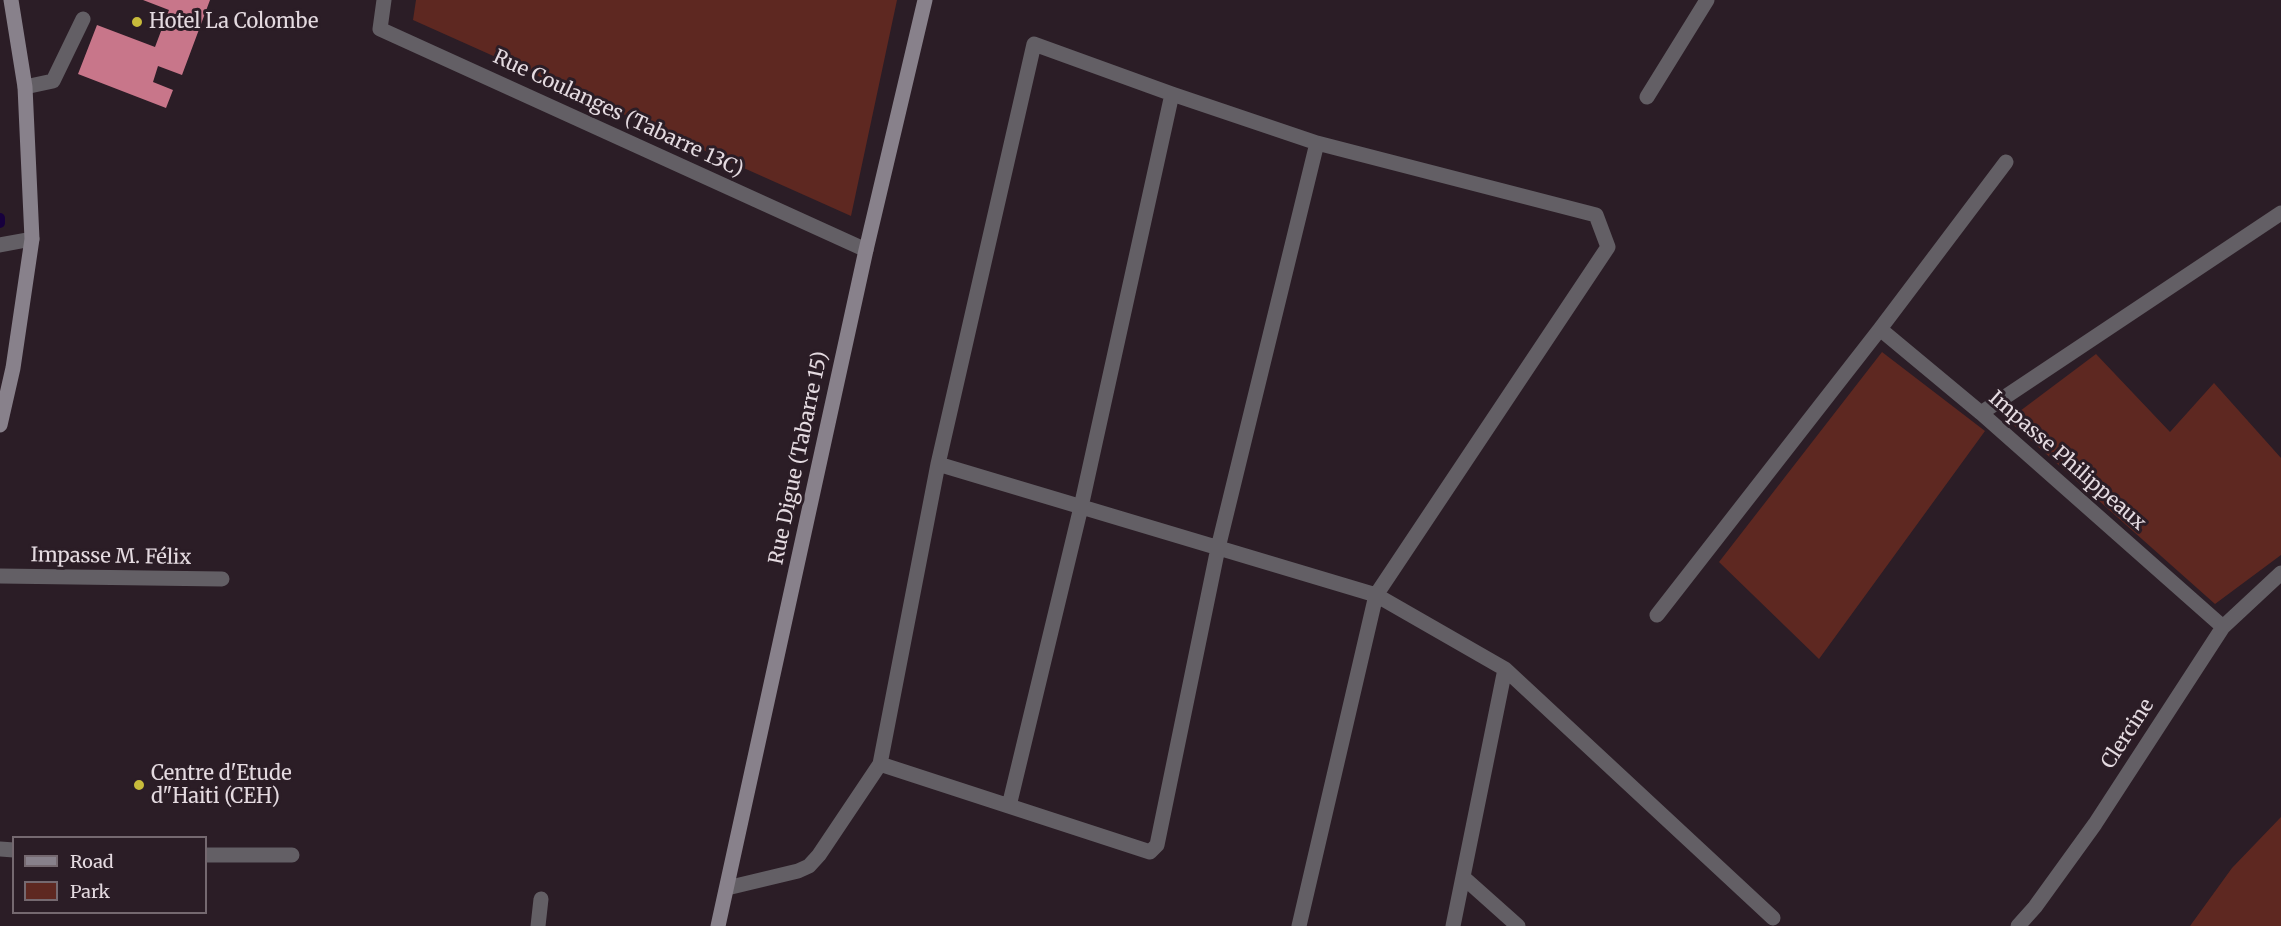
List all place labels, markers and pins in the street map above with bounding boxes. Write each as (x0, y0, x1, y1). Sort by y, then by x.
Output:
place label: Hotel La Colombe (149, 10, 318, 34)
marker: Hotel La Colombe (130, 15, 144, 29)
place label: Centre d'Etude d"Haiti (CEH) (151, 762, 292, 809)
marker: Centre d'Etude d"Haiti (CEH) (132, 778, 146, 792)

